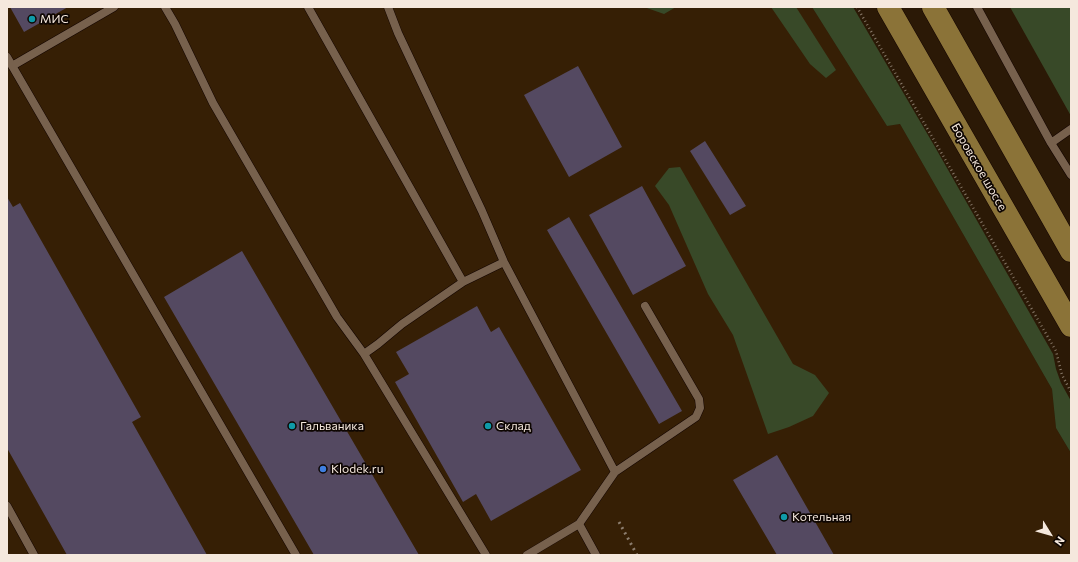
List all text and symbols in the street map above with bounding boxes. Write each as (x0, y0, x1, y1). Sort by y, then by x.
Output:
place label: МИС (40, 12, 69, 26)
marker: МИС (27, 14, 37, 24)
street label: Боровское шоссе (948, 121, 1010, 213)
place label: Гальваника (300, 419, 364, 433)
place label: Склад (496, 419, 531, 433)
marker: Гальваника (287, 421, 297, 431)
marker: Склад (483, 421, 493, 431)
place label: Klodek.ru (331, 462, 383, 476)
marker: Klodek.ru (318, 464, 328, 474)
place label: Котельная (792, 510, 851, 524)
marker: Котельная (779, 512, 789, 522)
north arrow (1030, 514, 1070, 554)
text: N (1052, 534, 1068, 549)

